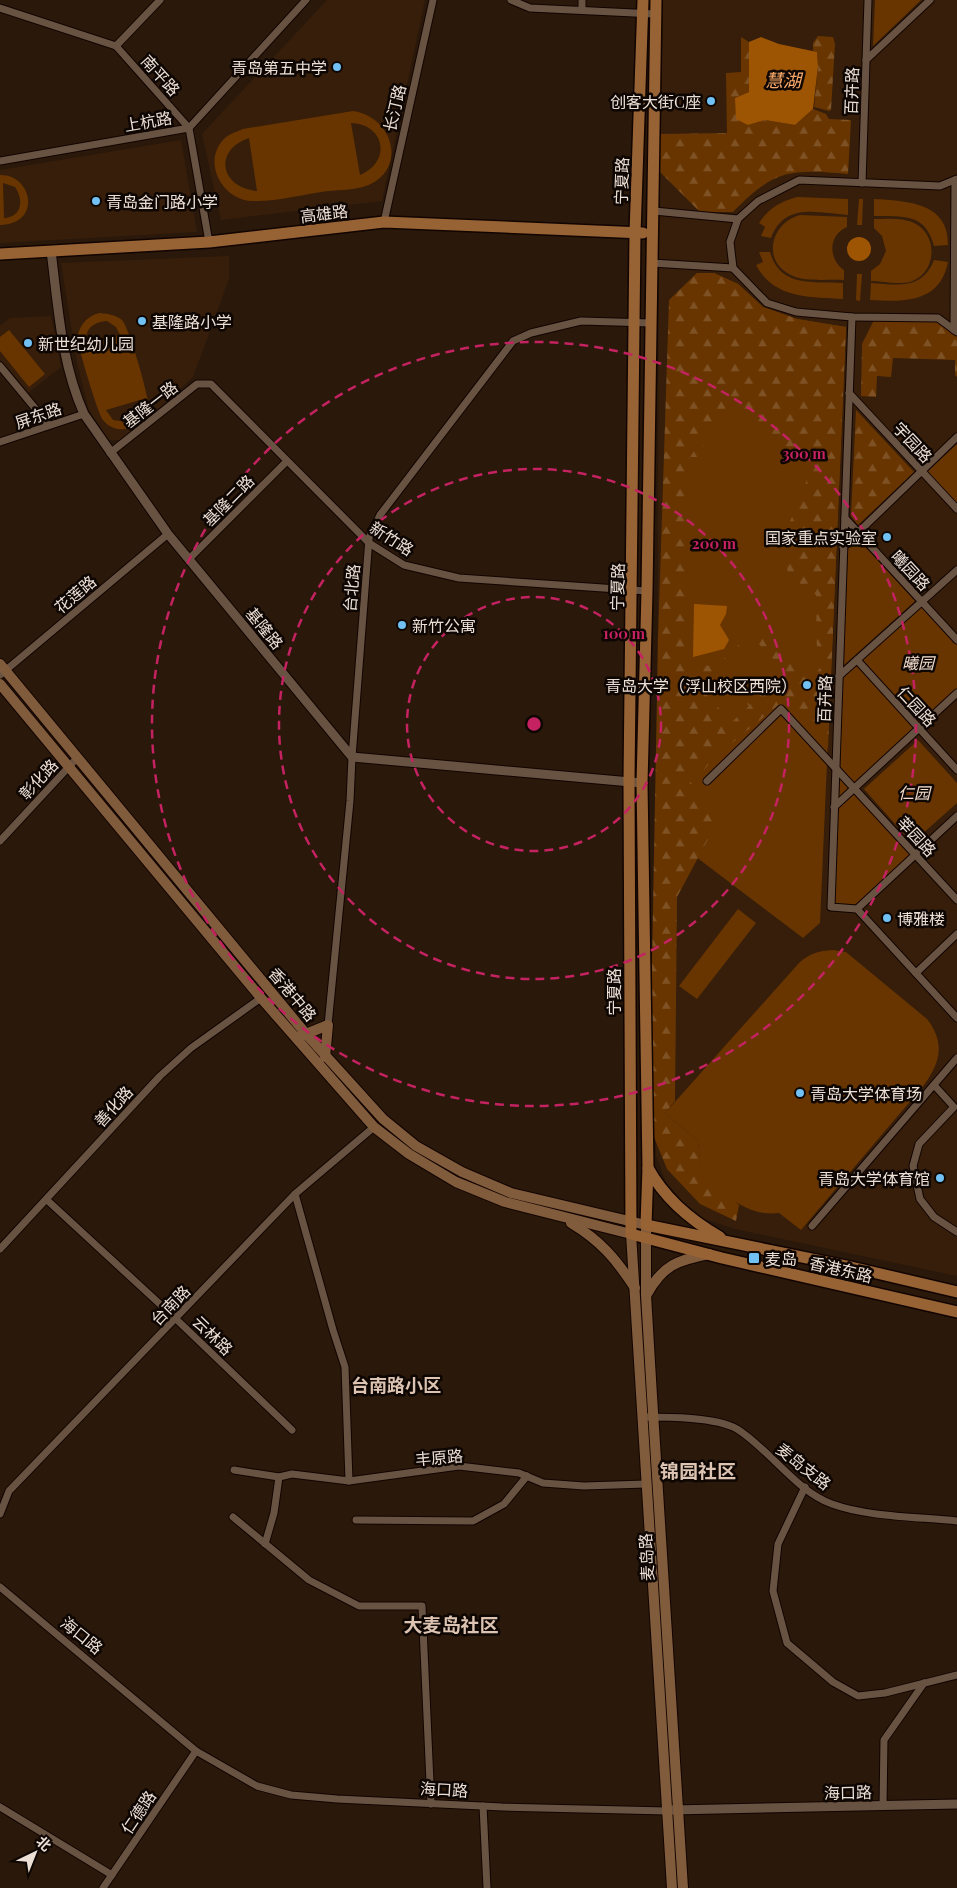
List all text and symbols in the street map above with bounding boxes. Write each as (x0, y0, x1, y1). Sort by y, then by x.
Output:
street label: 南平路 (137, 50, 185, 100)
place label: 青岛第五中学 (231, 57, 327, 78)
marker: 青岛第五中学 (331, 61, 343, 73)
street label: 百卉路 (840, 67, 862, 115)
water label: 慧湖 (765, 68, 804, 92)
street label: 长汀路 (378, 82, 410, 134)
place label: 创客大街C座 (610, 91, 701, 112)
marker: 创客大街C座 (705, 95, 717, 107)
street label: 上杭路 (123, 106, 173, 136)
street label: 宁夏路 (610, 157, 632, 205)
place label: 青岛金门路小学 (106, 191, 218, 212)
marker: 青岛金门路小学 (90, 195, 102, 207)
street label: 高雄路 (299, 200, 349, 226)
place label: 基隆路小学 (152, 311, 232, 332)
marker: 基隆路小学 (136, 315, 148, 327)
place label: 新世纪幼儿园 (38, 333, 134, 354)
marker: 新世纪幼儿园 (22, 337, 34, 349)
street label: 基隆一路 (118, 376, 182, 432)
street label: 屏东路 (12, 397, 64, 433)
street label: 宇园路 (889, 417, 937, 467)
text: 300 m (782, 443, 826, 463)
street label: 基隆二路 (198, 470, 258, 530)
street label: 新竹路 (366, 516, 418, 560)
place label: 国家重点实验室 (765, 527, 877, 548)
marker: 国家重点实验室 (881, 531, 893, 543)
text: 200 m (692, 533, 737, 553)
street label: 曦园路 (887, 545, 935, 595)
street label: 台北路 (338, 563, 364, 613)
street label: 宁夏路 (606, 563, 628, 611)
street label: 花莲路 (50, 571, 100, 617)
street label: 基隆路 (242, 603, 288, 653)
place label: 新竹公寓 (412, 615, 476, 636)
marker: 新竹公寓 (396, 619, 408, 631)
text: 100 m (603, 623, 646, 643)
park label: 曦园 (902, 652, 936, 673)
place label: 青岛大学（浮山校区西院） (605, 675, 797, 696)
street label: 百卉路 (813, 675, 835, 723)
marker: 青岛大学（浮山校区西院） (801, 679, 813, 691)
street label: 仁园路 (893, 681, 941, 731)
centre of rings (525, 715, 543, 733)
street label: 彰化路 (14, 754, 62, 804)
park label: 仁园 (898, 782, 932, 803)
street label: 莘园路 (893, 811, 941, 861)
place label: 博雅楼 (897, 908, 945, 929)
marker: 博雅楼 (881, 912, 893, 924)
street label: 香港中路 (264, 963, 322, 1025)
street label: 宁夏路 (603, 968, 624, 1016)
street label: 善化路 (89, 1081, 137, 1131)
place label: 青岛大学体育场 (810, 1083, 922, 1104)
marker: 青岛大学体育场 (794, 1087, 806, 1099)
place label: 青岛大学体育馆 (818, 1168, 930, 1189)
marker: 青岛大学体育馆 (934, 1172, 946, 1184)
place label: 麦岛 (765, 1248, 797, 1269)
marker: 麦岛 (747, 1251, 761, 1265)
street label: 香港东路 (807, 1252, 875, 1286)
street label: 台南路 (146, 1280, 194, 1330)
street label: 云林路 (188, 1311, 238, 1359)
district label: 台南路小区 (351, 1373, 441, 1397)
street label: 麦岛支路 (772, 1438, 836, 1494)
street label: 丰原路 (414, 1444, 464, 1470)
district label: 锦园社区 (660, 1457, 736, 1483)
street label: 麦岛路 (634, 1532, 658, 1582)
district label: 大麦岛社区 (403, 1611, 499, 1637)
street label: 海口路 (57, 1612, 107, 1658)
street label: 海口路 (419, 1777, 469, 1801)
street label: 海口路 (824, 1781, 872, 1803)
street label: 仁德路 (116, 1786, 160, 1838)
north arrow (10, 1828, 60, 1878)
text: 北 (33, 1831, 56, 1855)

